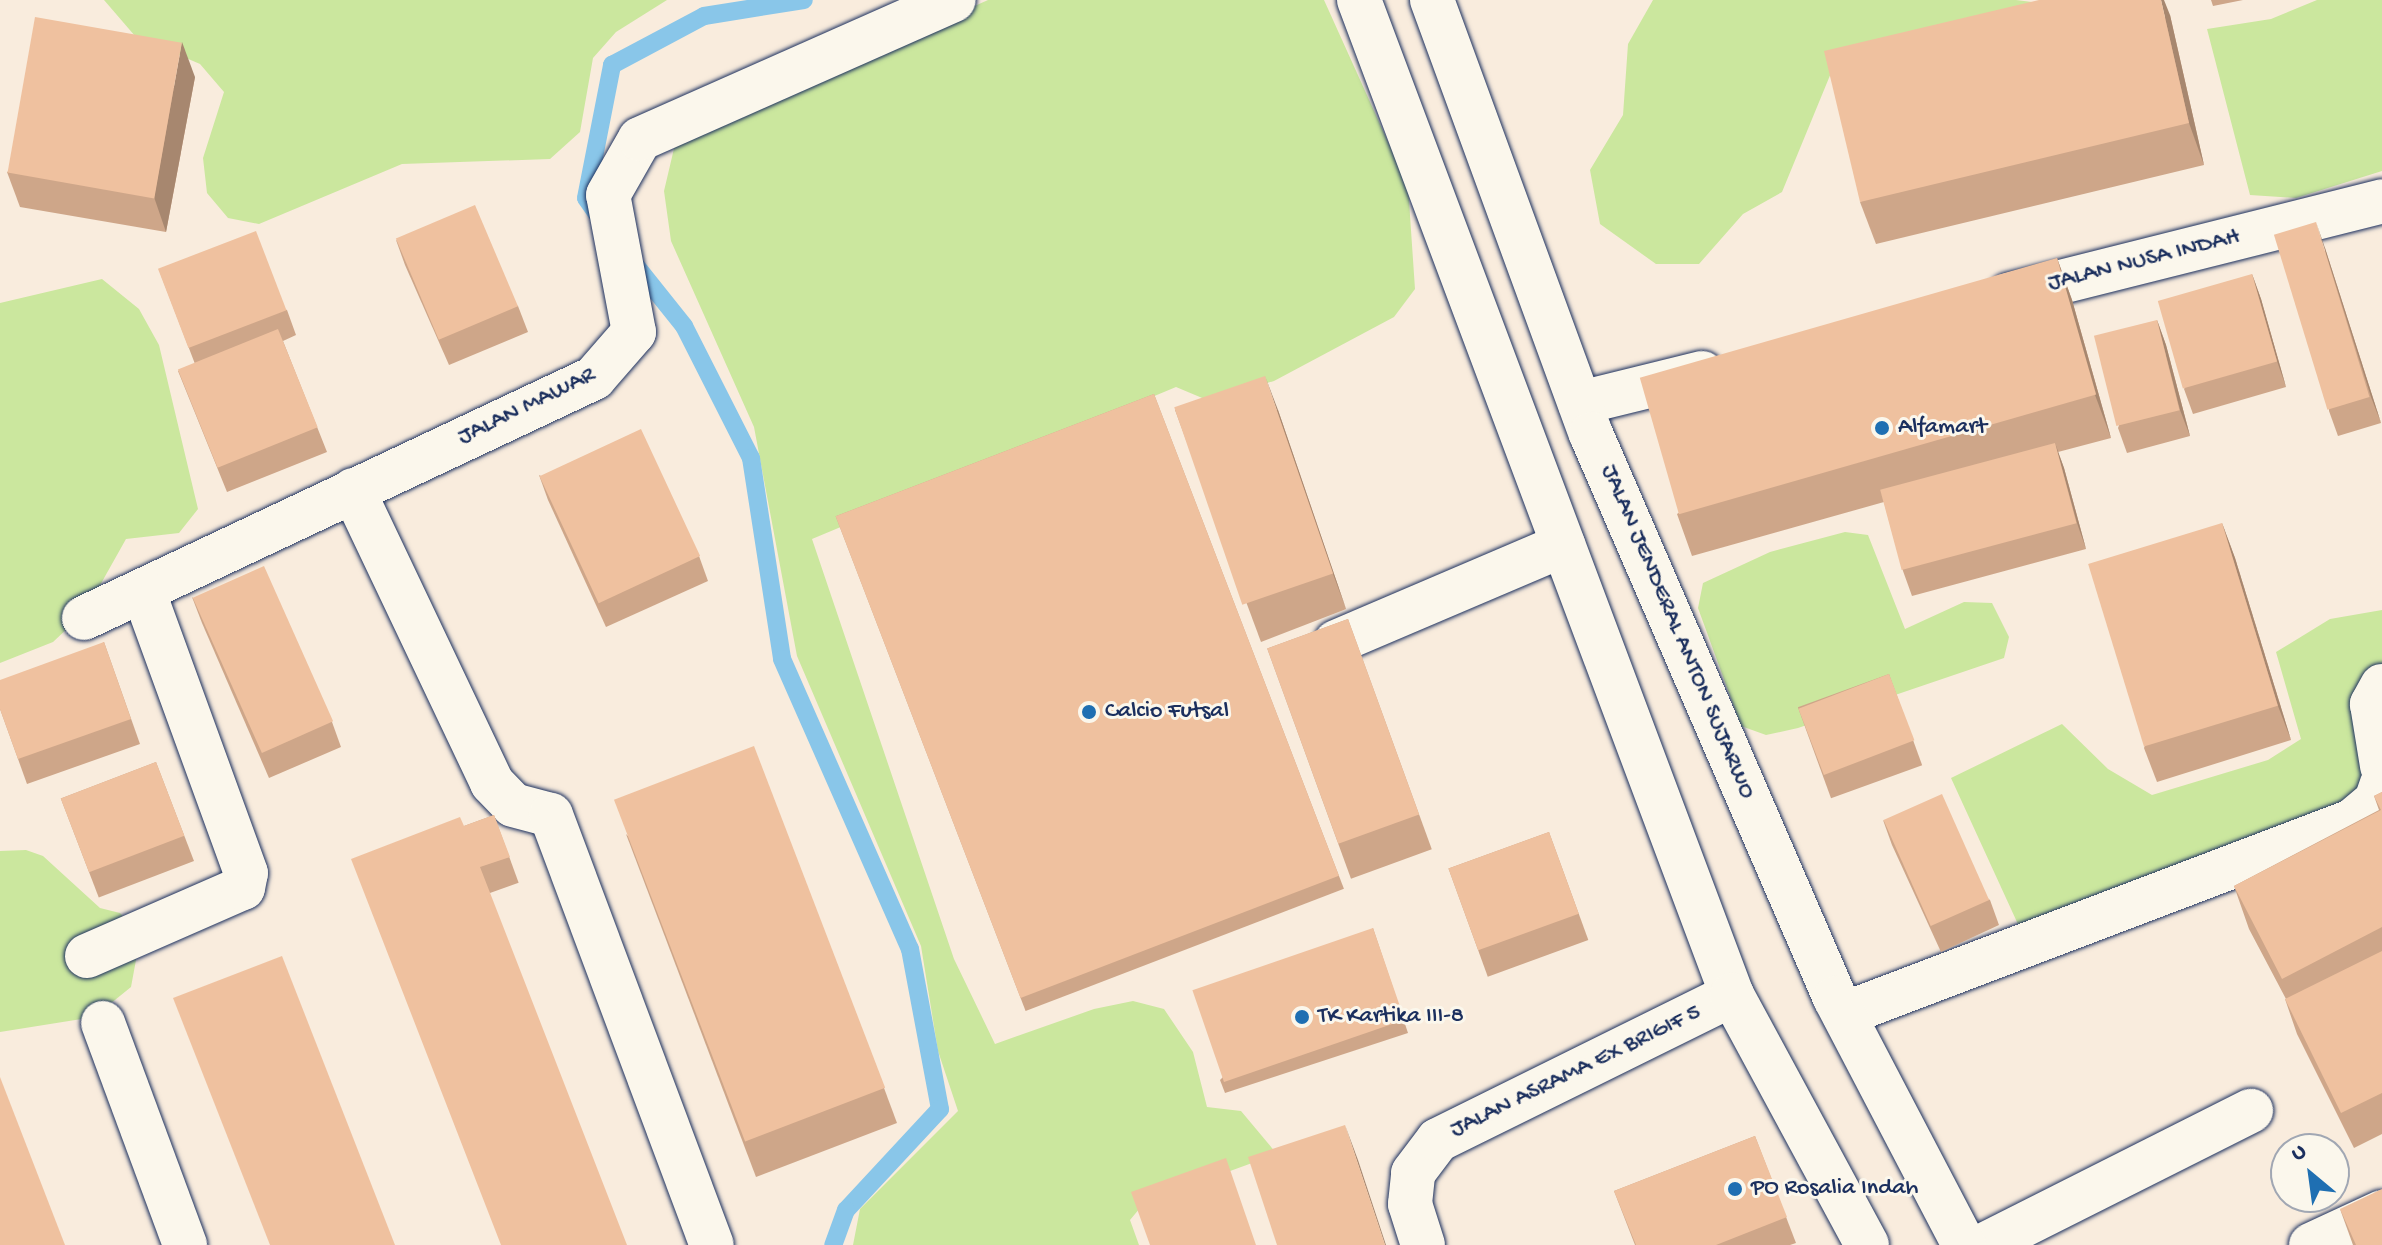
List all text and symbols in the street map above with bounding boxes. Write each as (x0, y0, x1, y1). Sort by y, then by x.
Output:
street label: JALAN NUSA INDAH (2045, 223, 2243, 299)
street label: JALAN MAWAR (454, 361, 600, 453)
place label: Alfamart (1898, 414, 1987, 442)
marker: Alfamart (1873, 419, 1891, 437)
street label: JALAN JENDERAL ANTON SUJARWO (1593, 460, 1761, 804)
place label: Calcio Futsal (1105, 698, 1229, 726)
marker: Calcio Futsal (1080, 703, 1098, 721)
street label: JALAN ASRAMA EX BRIGIF 5 (1446, 999, 1706, 1145)
place label: TK Kartika III-8 (1318, 1003, 1464, 1031)
marker: TK Kartika III-8 (1293, 1008, 1311, 1026)
north arrow (2270, 1133, 2350, 1213)
text: U (2287, 1139, 2311, 1168)
place label: PO Rosalia Indah (1751, 1175, 1919, 1203)
marker: PO Rosalia Indah (1726, 1180, 1744, 1198)

